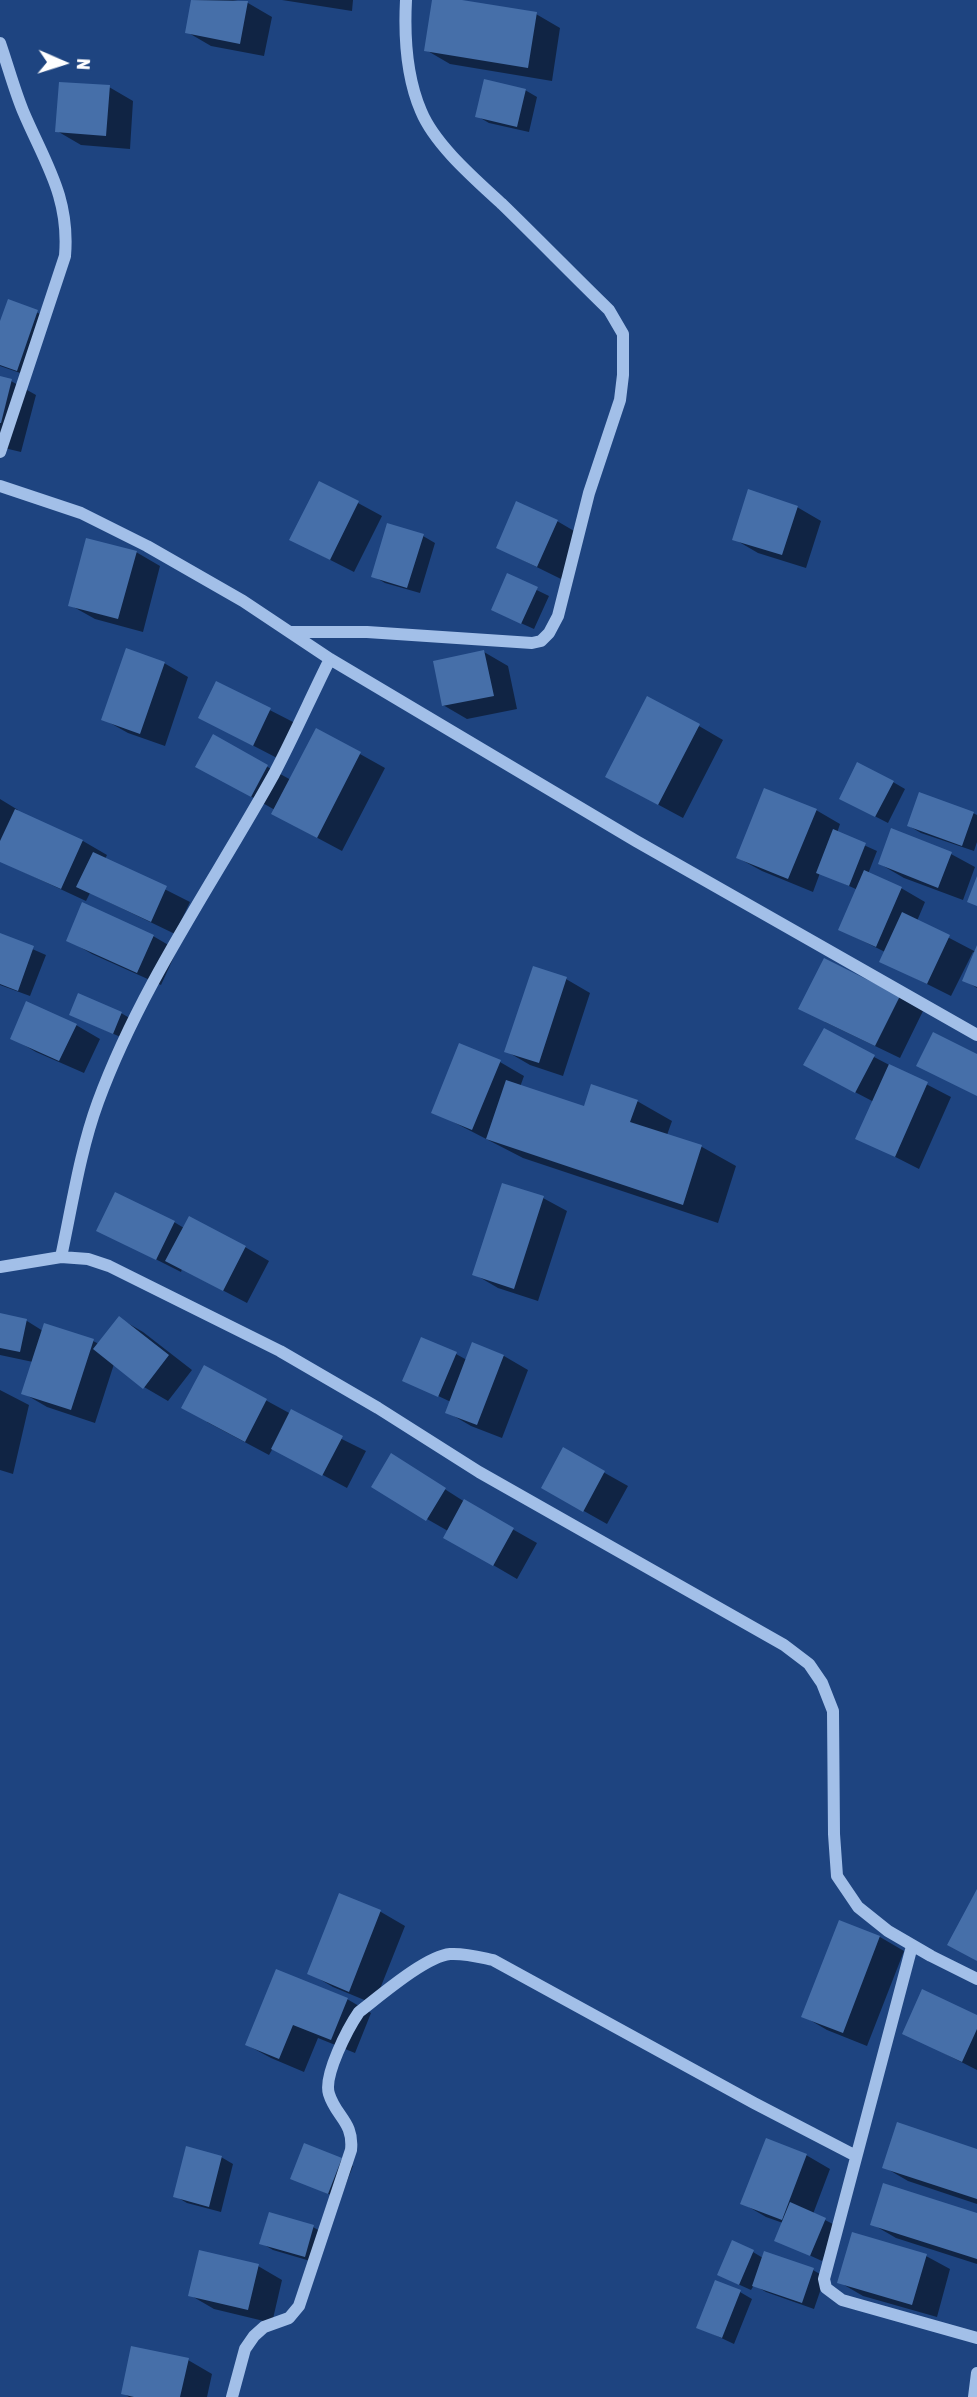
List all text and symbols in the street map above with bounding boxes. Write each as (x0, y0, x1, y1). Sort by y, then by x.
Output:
north arrow (28, 28, 98, 98)
text: N (73, 58, 95, 70)

